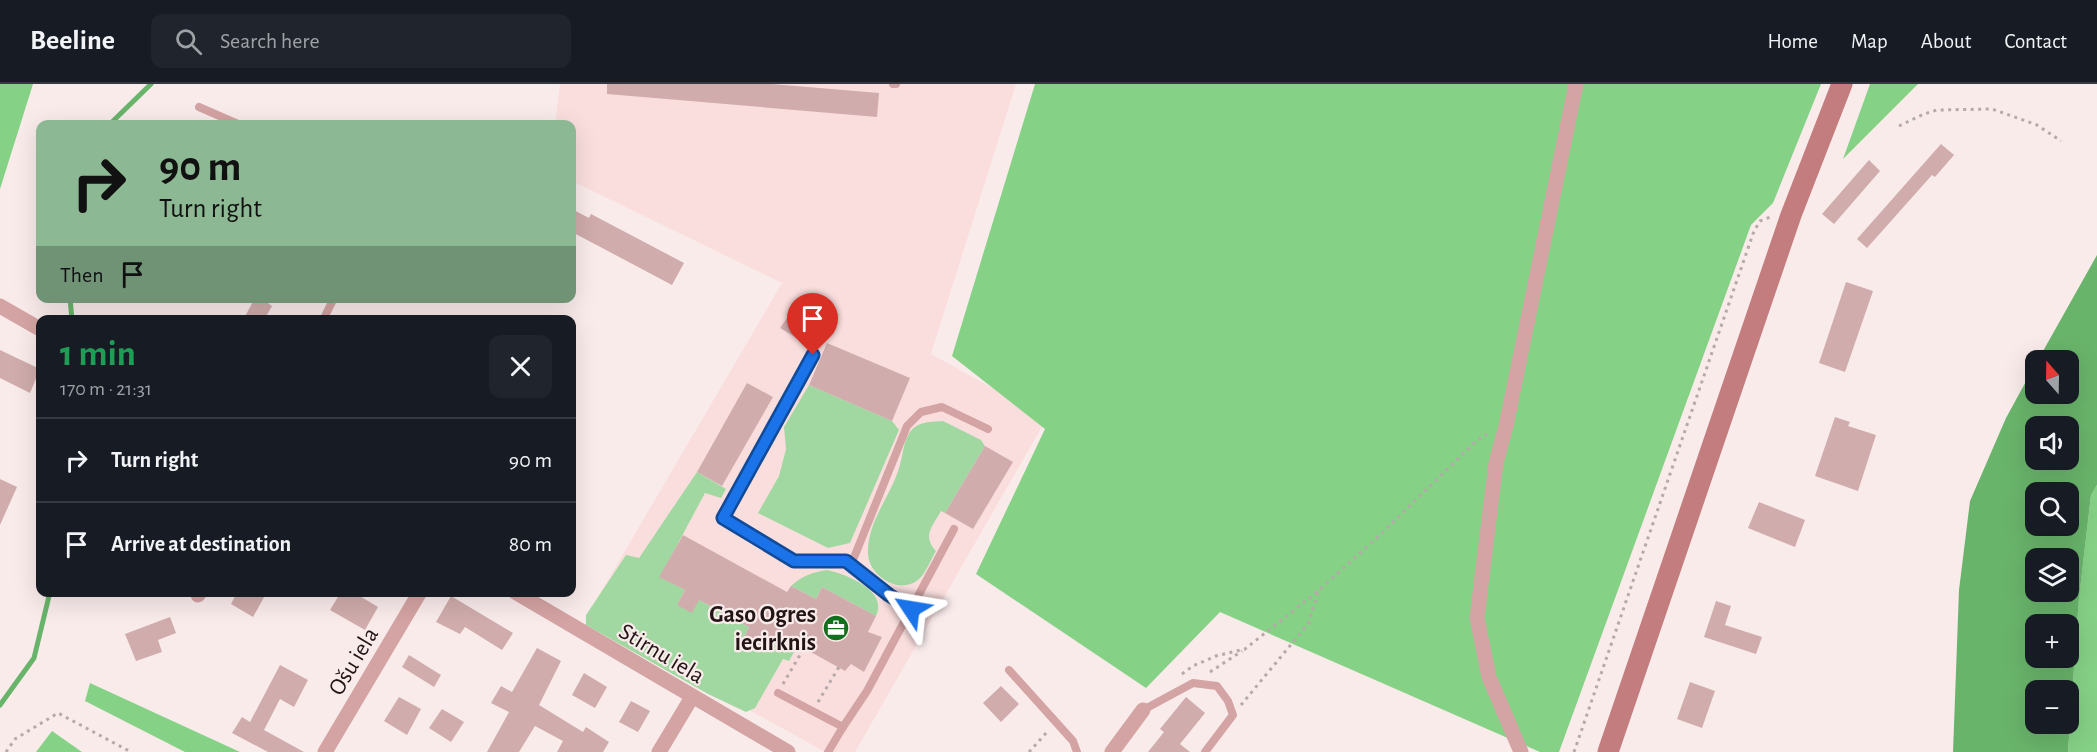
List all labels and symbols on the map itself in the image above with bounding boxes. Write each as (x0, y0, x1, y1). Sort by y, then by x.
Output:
pin (787, 293, 838, 355)
north arrow (2025, 350, 2079, 404)
position arrow (879, 577, 943, 641)
place label: Gaso Ogres iecirknis (709, 603, 816, 655)
office icon: Gaso Ogres iecirknis (821, 613, 851, 643)
street label: Stirnu iela (615, 619, 708, 689)
street label: Ošu iela (324, 624, 383, 700)

